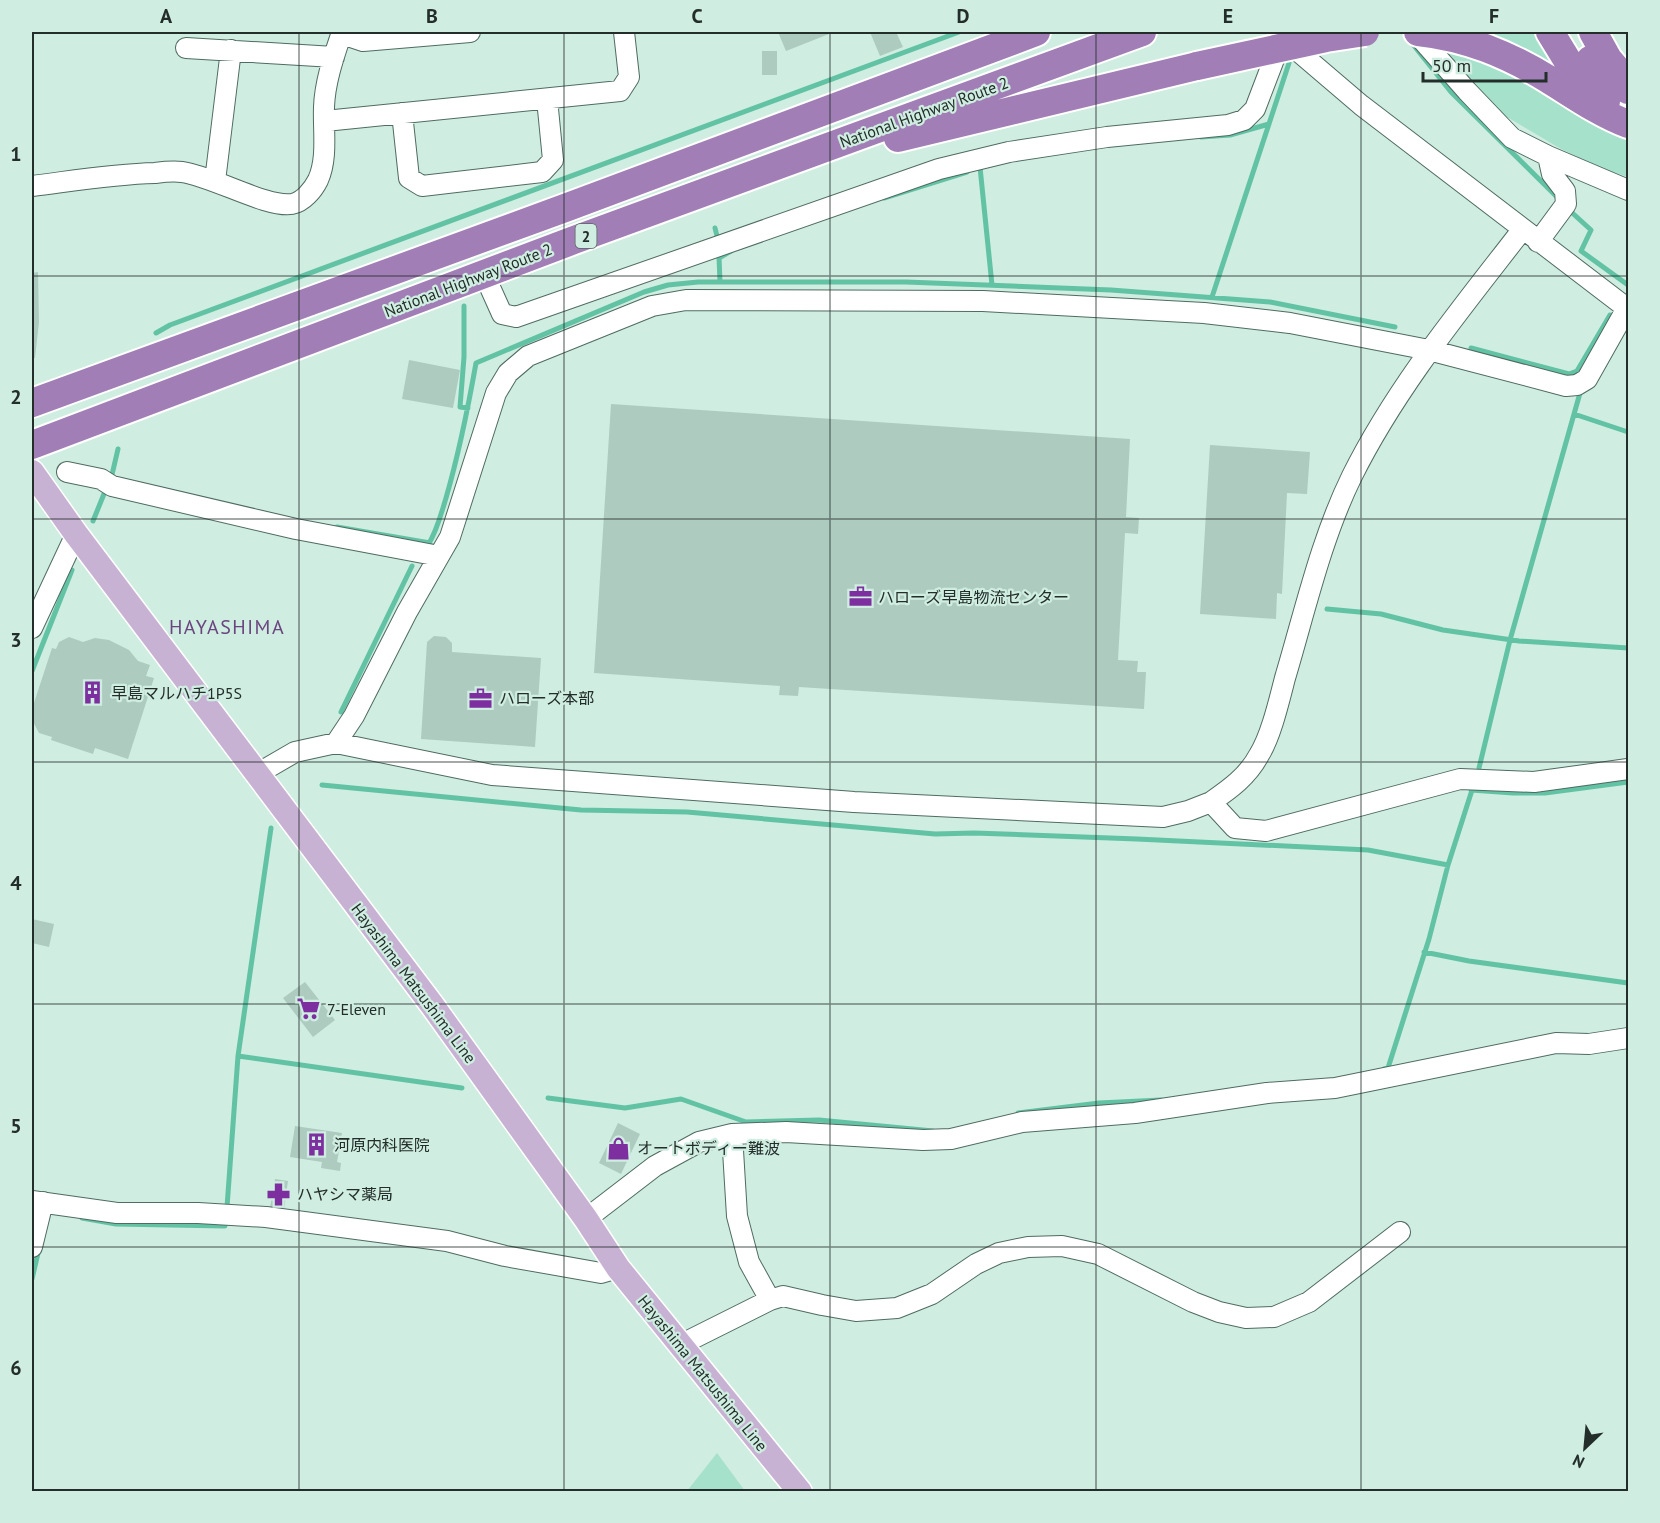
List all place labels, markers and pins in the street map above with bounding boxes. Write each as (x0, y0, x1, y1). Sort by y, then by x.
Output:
office icon: ハローズ早島物流センター (847, 584, 873, 610)
place label: ハローズ早島物流センター (878, 587, 1069, 607)
building icon: 早島マルハチ1P5S (80, 680, 106, 706)
place label: 早島マルハチ1P5S (111, 683, 242, 703)
office icon: ハローズ本部 (468, 685, 494, 711)
place label: ハローズ本部 (499, 688, 594, 708)
supermarket icon: 7-Eleven (296, 996, 322, 1022)
place label: 7-Eleven (327, 999, 386, 1019)
building icon: 河原内科医院 (303, 1132, 329, 1158)
place label: 河原内科医院 (334, 1135, 430, 1155)
shop icon: オートボディー難波 (606, 1135, 632, 1161)
place label: オートボディー難波 (637, 1138, 780, 1158)
pharmacy icon: ハヤシマ薬局 (266, 1181, 292, 1207)
place label: ハヤシマ薬局 (297, 1184, 393, 1204)

